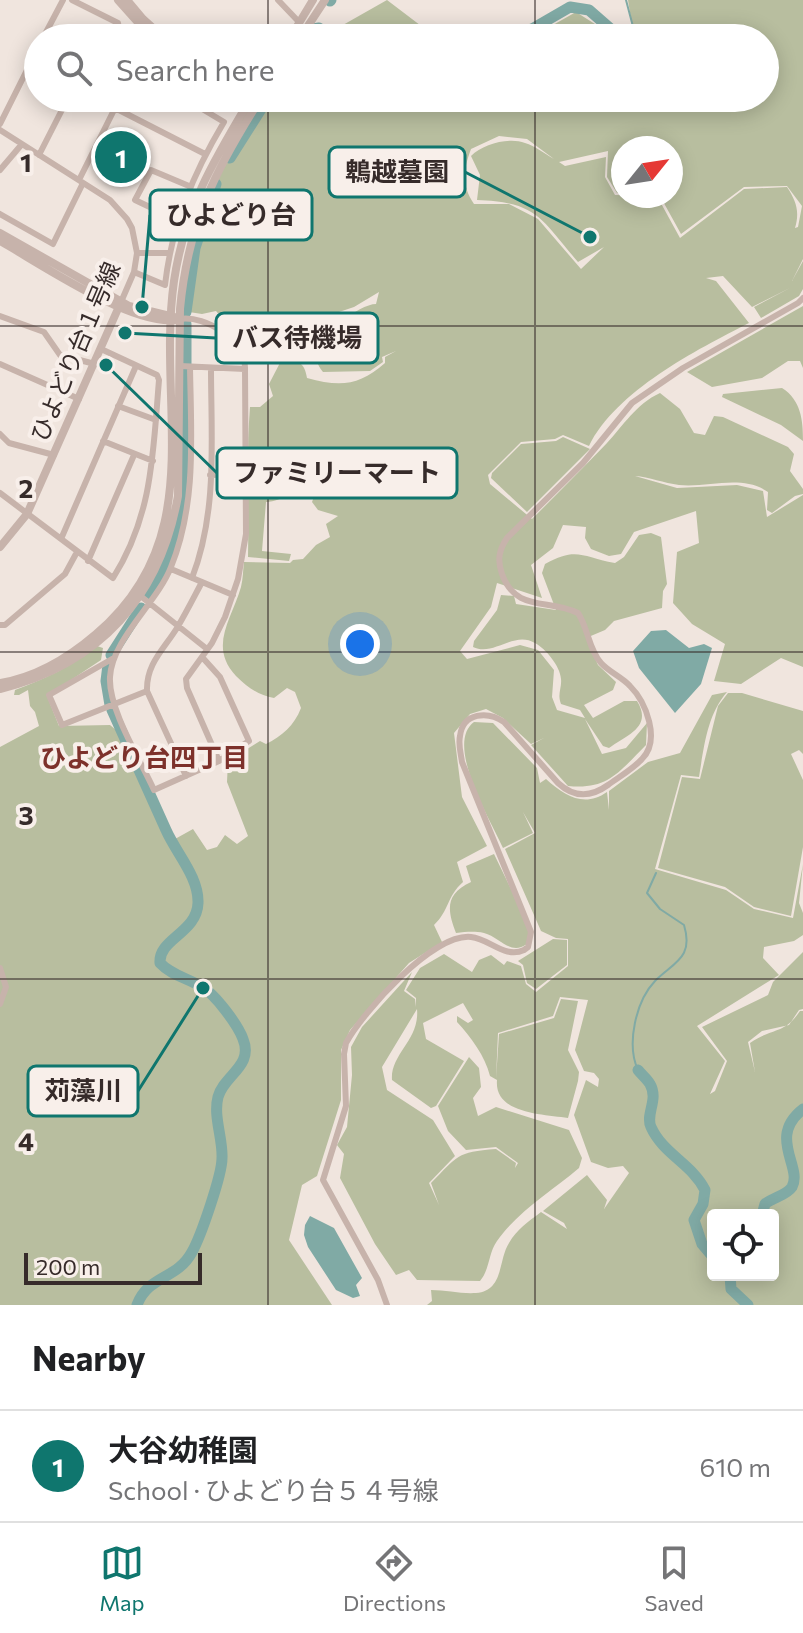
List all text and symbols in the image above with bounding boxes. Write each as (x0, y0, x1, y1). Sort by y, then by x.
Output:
search box (24, 24, 779, 112)
icon: search (52, 46, 96, 90)
text: Search here (116, 50, 275, 87)
pin: 1 (95, 127, 147, 187)
north arrow (611, 136, 683, 208)
text: 1 (20, 146, 32, 177)
callout: 鵯越墓園 (329, 147, 465, 197)
text: 鵯越墓園 (345, 155, 449, 186)
callout: ひよどり台 (150, 190, 312, 240)
text: ひよどり台 (166, 198, 296, 229)
street label: ひよどり台１号線 (24, 257, 125, 445)
callout: バス待機場 (216, 313, 378, 363)
text: バス待機場 (232, 321, 362, 352)
callout: ファミリーマート (217, 448, 457, 498)
text: ファミリーマート (233, 456, 441, 487)
text: 2 (19, 472, 33, 503)
your location (340, 624, 380, 664)
district label: ひよどり台四丁目 (40, 741, 248, 772)
text: 3 (18, 799, 34, 830)
callout: 苅藻川 (28, 1066, 138, 1116)
text: 苅藻川 (44, 1074, 122, 1105)
text: 4 (18, 1125, 34, 1156)
map controls (707, 1209, 779, 1281)
button: locate (707, 1209, 779, 1281)
scale bar (24, 1249, 202, 1285)
text: 200 m (36, 1253, 100, 1280)
text: Nearby (32, 1336, 146, 1378)
text: 大谷幼稚園 (108, 1430, 258, 1467)
text: 1 (52, 1451, 64, 1482)
text: 610 m (699, 1451, 771, 1482)
text: School · ひよどり台５４号線 (108, 1474, 439, 1505)
tab: Map (99, 1541, 145, 1616)
tab: Directions (343, 1541, 446, 1616)
tab: Saved (644, 1541, 704, 1616)

